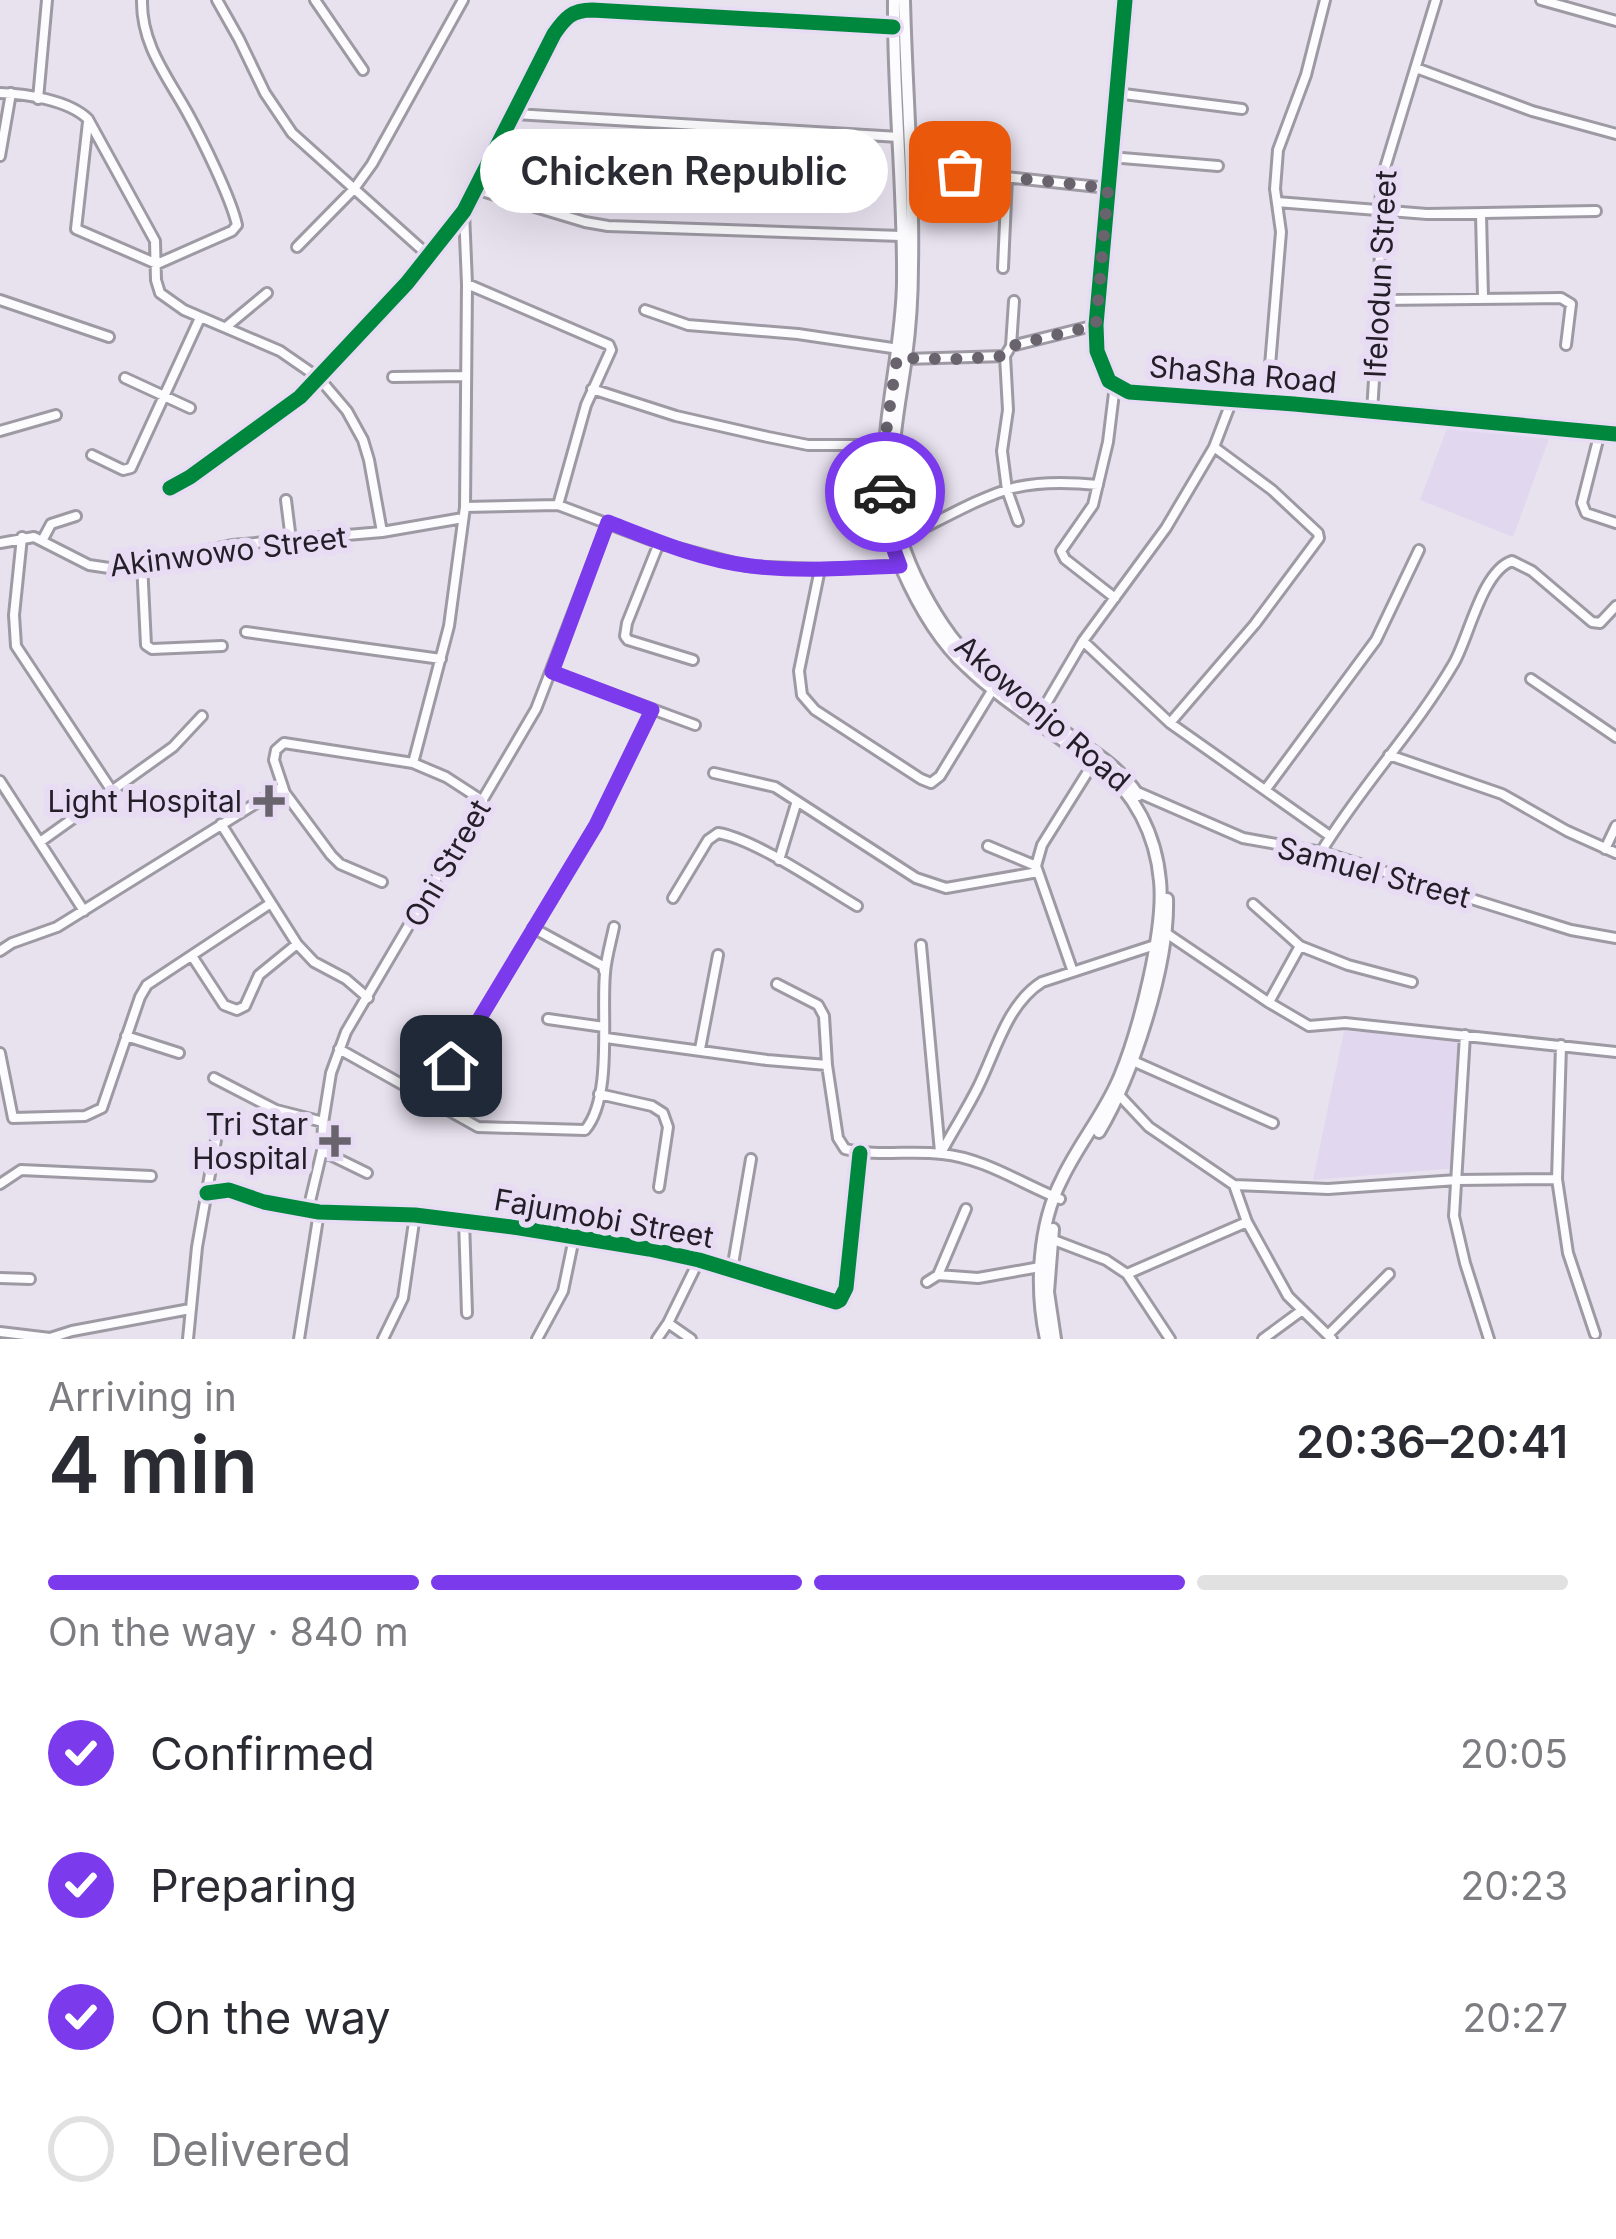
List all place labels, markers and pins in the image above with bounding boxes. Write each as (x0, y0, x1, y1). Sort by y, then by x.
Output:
pin (909, 121, 1011, 223)
callout: Chicken Republic (480, 130, 888, 214)
place label: Light Hospital (48, 783, 242, 819)
marker: Light Hospital (253, 785, 285, 817)
pin (400, 1015, 502, 1117)
place label: Tri Star Hospital (192, 1106, 308, 1176)
marker: Tri Star Hospital (319, 1125, 351, 1157)

